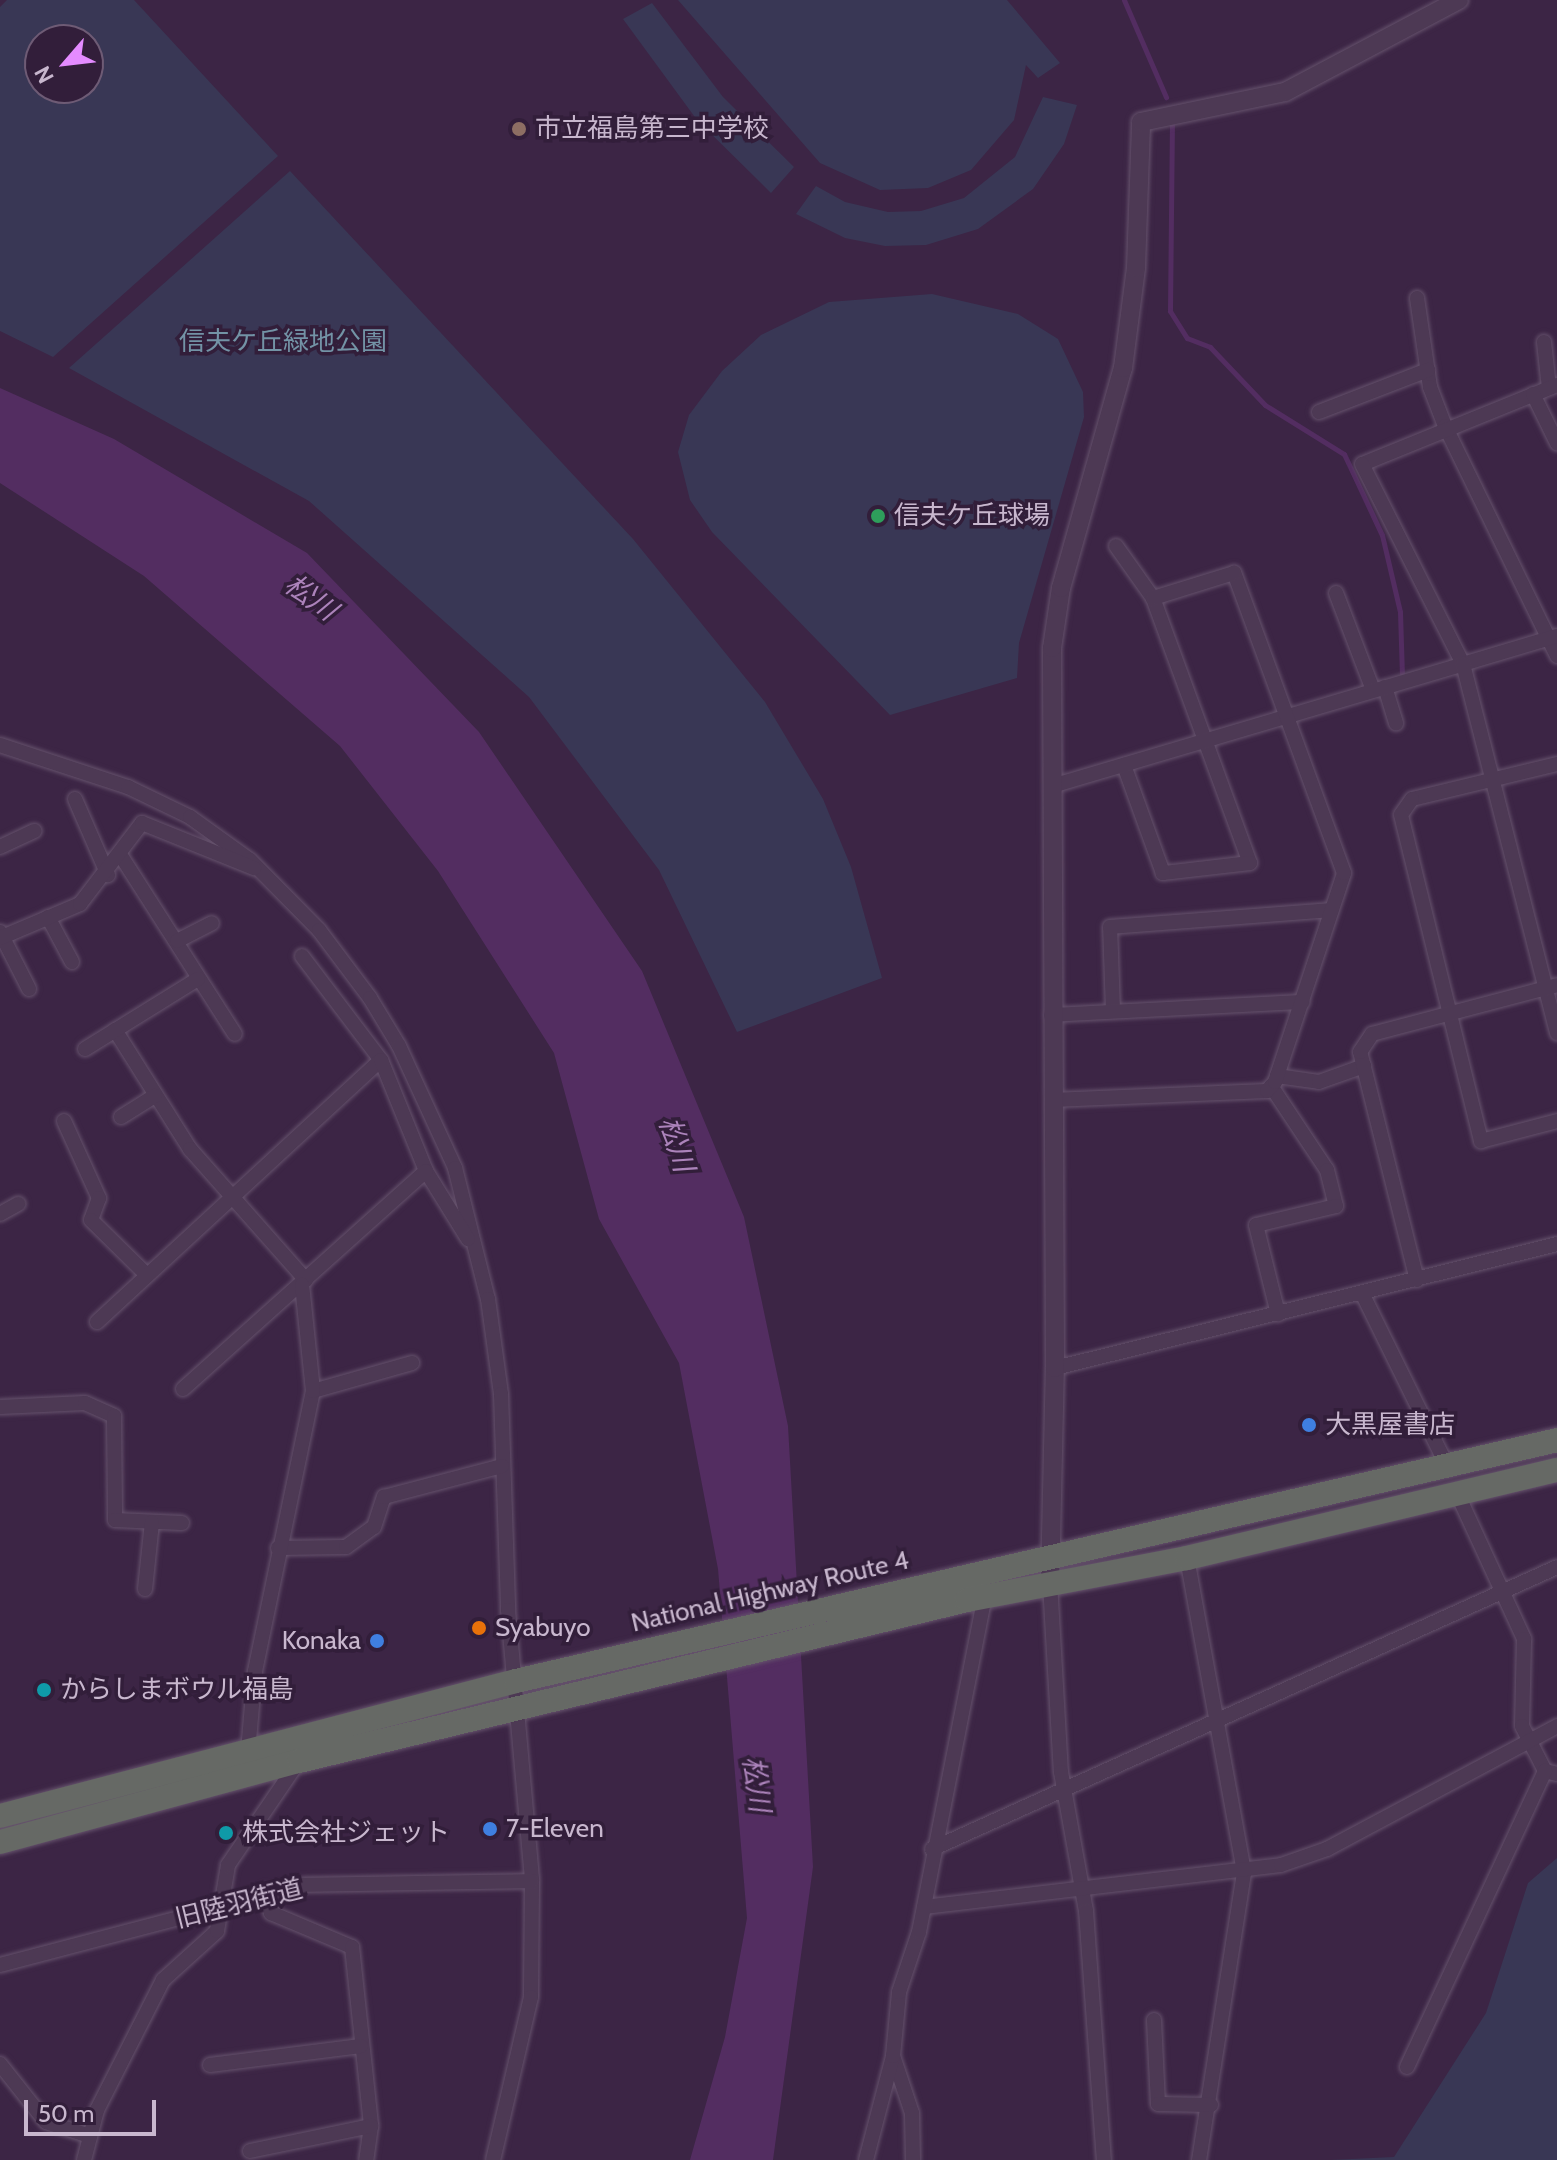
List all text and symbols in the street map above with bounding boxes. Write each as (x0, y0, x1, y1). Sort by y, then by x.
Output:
north arrow (24, 24, 104, 104)
text: N (29, 61, 60, 88)
place label: 市立福島第三中学校 (535, 113, 769, 145)
marker: 市立福島第三中学校 (510, 120, 528, 138)
park label: 信夫ケ丘緑地公園 (179, 326, 387, 358)
place label: 信夫ケ丘球場 (894, 500, 1050, 532)
marker: 信夫ケ丘球場 (869, 507, 887, 525)
water label: 松川 (278, 567, 344, 627)
water label: 松川 (652, 1112, 702, 1176)
place label: 大黒屋書店 (1325, 1409, 1455, 1441)
marker: 大黒屋書店 (1300, 1416, 1318, 1434)
street label: National Highway Route 4 (628, 1545, 912, 1639)
place label: Syabuyo (495, 1612, 590, 1644)
marker: Syabuyo (470, 1619, 488, 1637)
place label: Konaka (282, 1625, 361, 1657)
marker: Konaka (368, 1632, 386, 1650)
place label: からしまボウル福島 (60, 1674, 294, 1706)
marker: からしまボウル福島 (35, 1681, 53, 1699)
water label: 松川 (736, 1754, 778, 1814)
place label: 7-Eleven (506, 1813, 604, 1845)
place label: 株式会社ジェット (242, 1817, 450, 1849)
marker: 7-Eleven (481, 1820, 499, 1838)
marker: 株式会社ジェット (217, 1824, 235, 1842)
street label: 旧陸羽街道 (172, 1873, 306, 1935)
scale bar (28, 2084, 160, 2134)
text: 50 m (38, 2099, 94, 2128)

